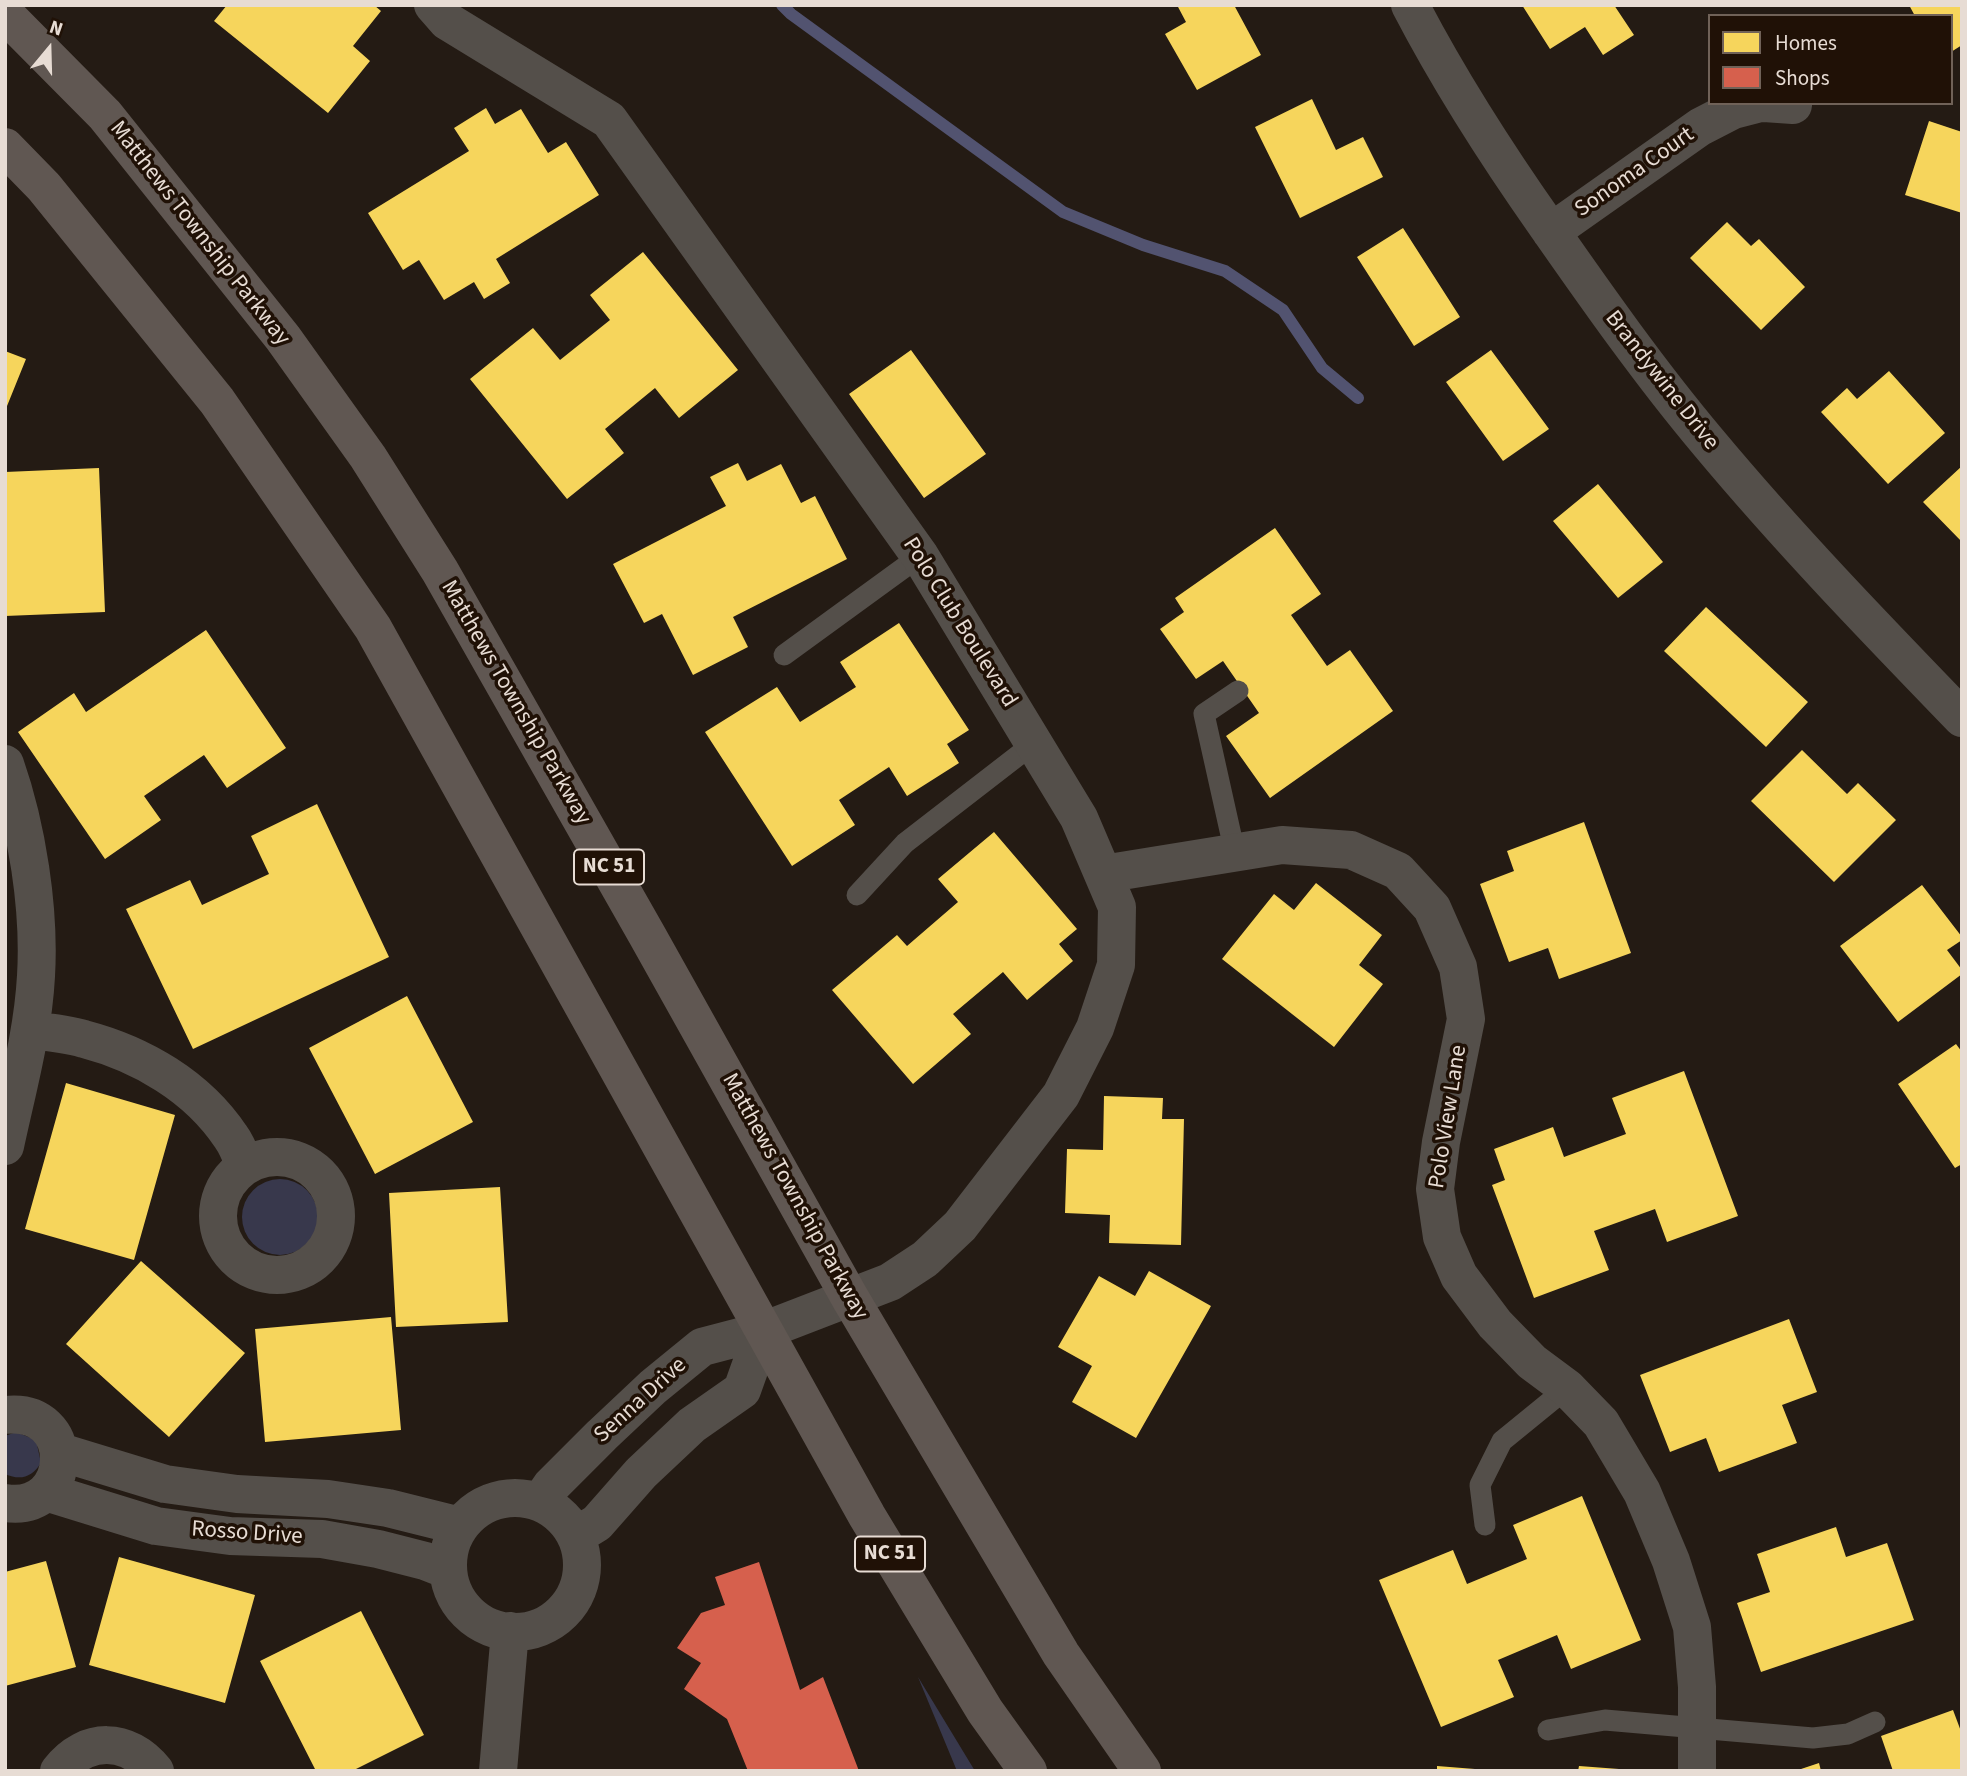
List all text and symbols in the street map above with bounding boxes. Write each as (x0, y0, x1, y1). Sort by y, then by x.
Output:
north arrow (14, 14, 84, 84)
text: N (46, 14, 66, 43)
legend (1708, 14, 1953, 105)
text: Homes (1775, 28, 1837, 58)
text: Shops (1775, 63, 1829, 93)
street label: Matthews Township Parkway (103, 116, 295, 352)
street label: Sonoma Court (1570, 122, 1700, 224)
street label: Brandywine Drive (1598, 306, 1724, 456)
street label: Polo Club Boulevard (896, 533, 1022, 713)
street label: Matthews Township Parkway (434, 576, 596, 830)
road number: NC 51 (574, 850, 644, 884)
street label: Polo View Lane (1424, 1043, 1474, 1191)
street label: Matthews Township Parkway (715, 1069, 873, 1325)
street label: Senna Drive (589, 1352, 693, 1450)
street label: Rosso Drive (190, 1516, 304, 1552)
road number: NC 51 (855, 1536, 925, 1572)

